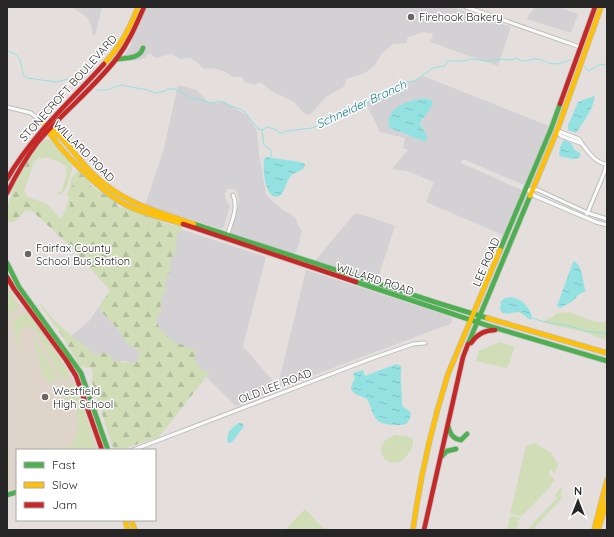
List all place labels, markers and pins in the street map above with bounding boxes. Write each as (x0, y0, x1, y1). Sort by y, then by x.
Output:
place label: Firehook Bakery (419, 10, 502, 24)
marker: Firehook Bakery (406, 12, 416, 22)
place label: Fairfax County School Bus Station (36, 241, 130, 268)
marker: Fairfax County School Bus Station (23, 249, 33, 259)
place label: Westfield High School (53, 384, 113, 411)
marker: Westfield High School (40, 392, 50, 402)

